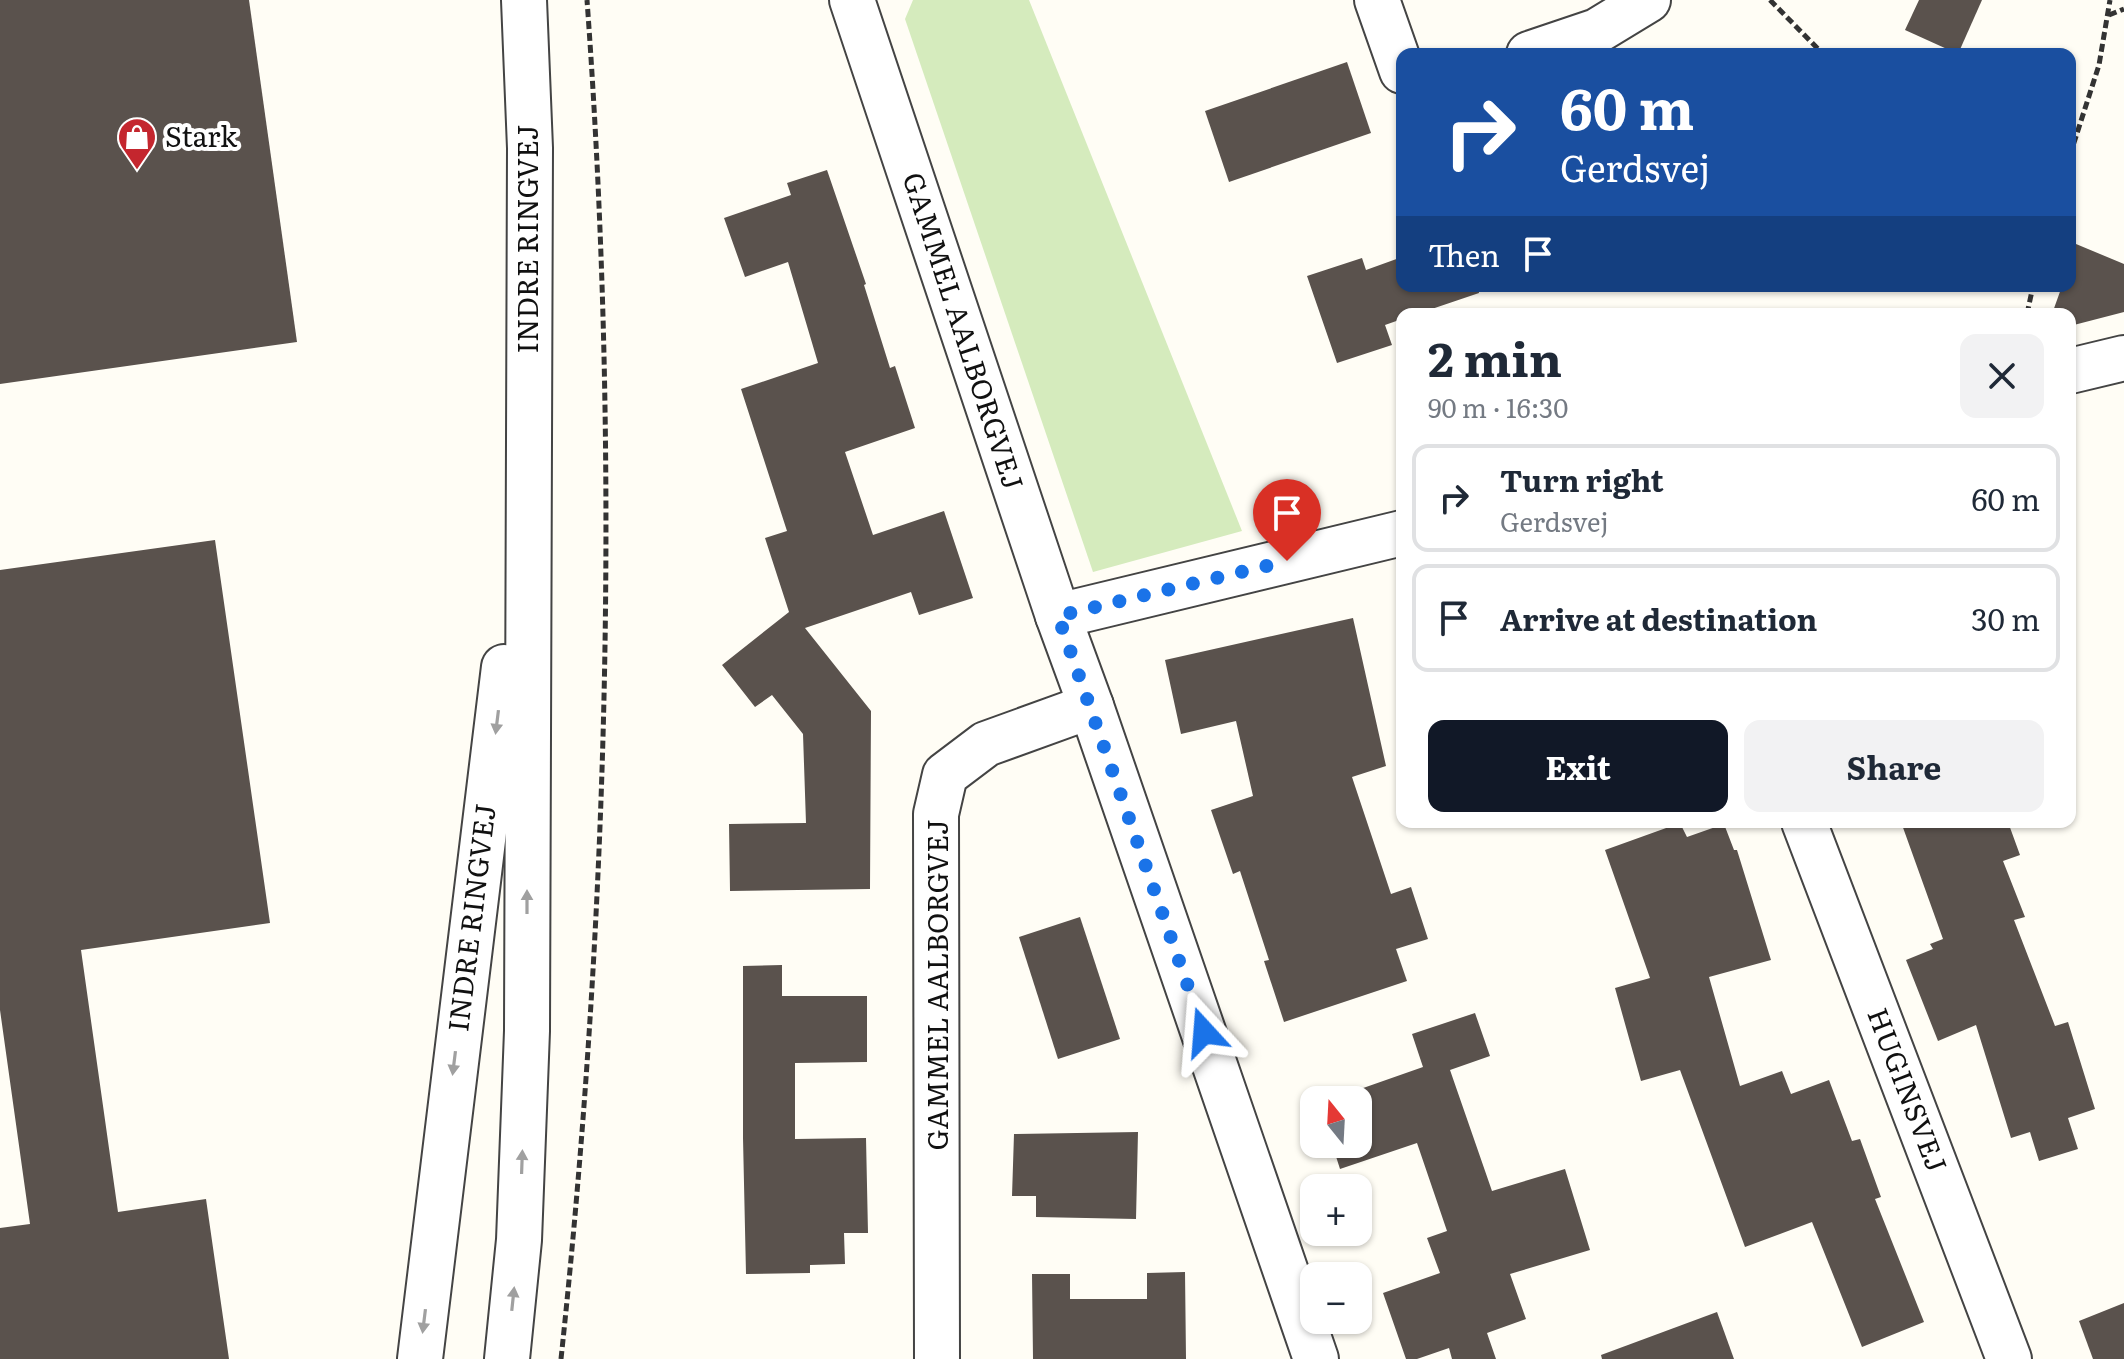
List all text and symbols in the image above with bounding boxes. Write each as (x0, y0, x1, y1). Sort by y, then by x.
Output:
text: 60 m (1560, 64, 1694, 147)
icon: right (1428, 80, 1532, 184)
place label: Stark (165, 114, 238, 156)
shop icon: Stark (116, 116, 158, 171)
street label: INDRE RINGVEJ (505, 125, 547, 353)
text: Gerdsvej (1560, 140, 1710, 193)
street label: GAMMEL AALBORGVEJ (894, 166, 1036, 494)
text: Then (1428, 232, 1500, 276)
icon: arrive (1516, 232, 1560, 276)
text: 2 min (1428, 321, 1562, 392)
button: close (1960, 334, 2044, 418)
text: 90 m · 16:30 (1428, 387, 1568, 426)
text: Turn right (1500, 457, 1664, 501)
icon: right (1432, 476, 1476, 520)
text: 60 m (1971, 476, 2040, 520)
pin (1253, 479, 1321, 561)
icon: arrive (1265, 491, 1309, 535)
text: Gerdsvej (1500, 501, 1608, 540)
icon: arrive (1432, 596, 1476, 640)
text: Arrive at destination (1500, 596, 1817, 640)
text: 30 m (1971, 596, 2040, 640)
one-way arrow (490, 710, 503, 735)
button: Exit (1428, 720, 1728, 812)
button: Share (1744, 720, 2044, 812)
street label: INDRE RINGVEJ (435, 802, 505, 1034)
street label: GAMMEL AALBORGVEJ (915, 819, 957, 1151)
one-way arrow (521, 889, 533, 914)
position arrow (1162, 990, 1246, 1074)
street label: HUGINSVEJ (1858, 1001, 1959, 1177)
one-way arrow (448, 1051, 461, 1076)
north arrow (1300, 1086, 1372, 1158)
map controls (1300, 1086, 1372, 1334)
one-way arrow (516, 1149, 529, 1174)
button: + (1300, 1174, 1372, 1246)
button: − (1300, 1262, 1372, 1334)
one-way arrow (507, 1286, 520, 1311)
one-way arrow (418, 1309, 431, 1334)

